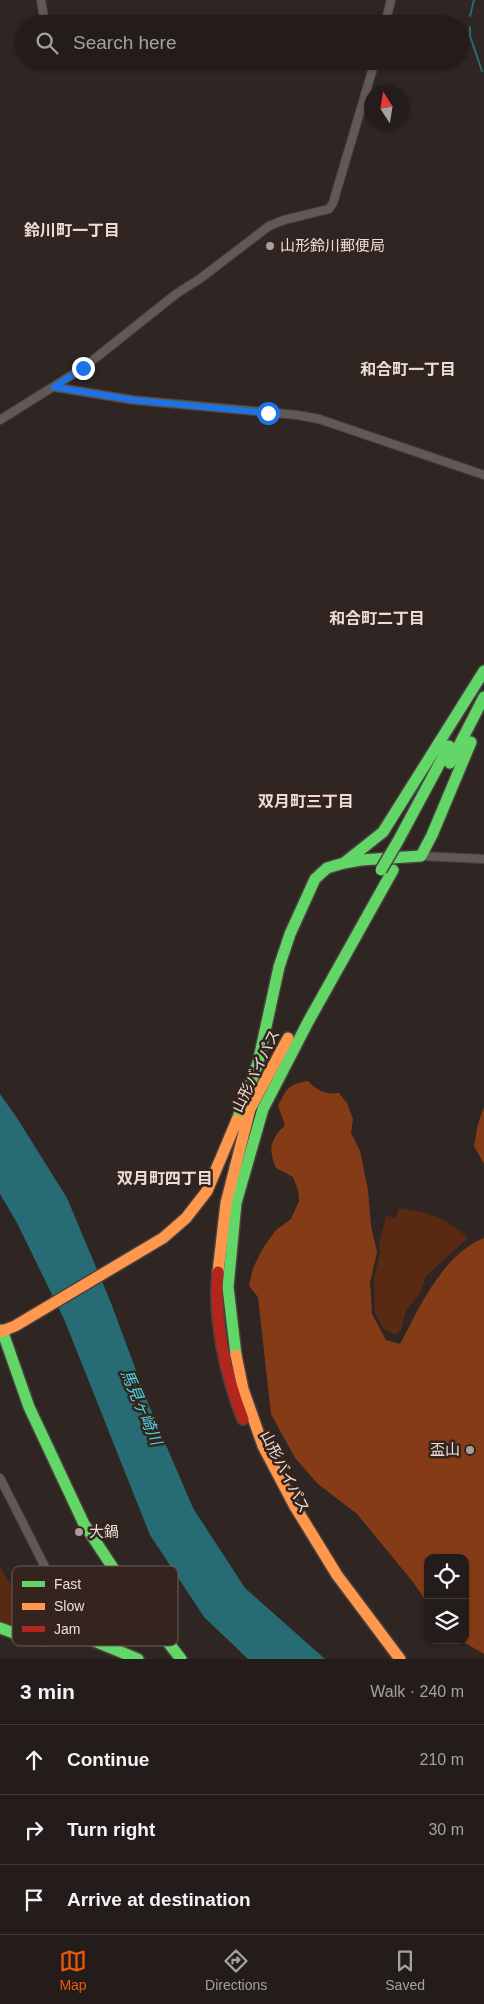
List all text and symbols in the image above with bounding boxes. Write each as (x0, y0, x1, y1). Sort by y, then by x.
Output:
search box (15, 15, 469, 70)
icon: search (33, 29, 61, 57)
text: Search here (73, 32, 177, 53)
north arrow (364, 85, 409, 130)
district label: 鈴川町一丁目 (24, 222, 120, 239)
place label: 山形鈴川郵便局 (280, 237, 385, 254)
marker: 山形鈴川郵便局 (264, 240, 276, 252)
route end (72, 357, 95, 380)
district label: 和合町一丁目 (360, 361, 456, 378)
route start (257, 402, 280, 425)
district label: 和合町二丁目 (329, 610, 425, 627)
district label: 双月町三丁目 (258, 793, 354, 810)
street label: 山形バイパス (228, 1027, 283, 1115)
district label: 双月町四丁目 (117, 1170, 213, 1187)
water label: 馬見ヶ崎川 (118, 1367, 166, 1449)
street label: 山形バイパス (258, 1428, 313, 1516)
place label: 盃山 (430, 1441, 460, 1458)
marker: 盃山 (464, 1444, 476, 1456)
place label: 大鍋 (89, 1523, 119, 1540)
marker: 大鍋 (73, 1526, 85, 1538)
map controls (424, 1554, 469, 1644)
button: locate (424, 1554, 469, 1599)
legend (12, 1566, 178, 1646)
text: Fast (54, 1576, 81, 1592)
text: Slow (54, 1598, 85, 1614)
button: layers (424, 1599, 469, 1644)
text: Jam (54, 1621, 80, 1637)
text: 3 min (20, 1680, 75, 1703)
text: Walk · 240 m (370, 1683, 464, 1700)
icon: ahead (20, 1746, 48, 1774)
text: Continue (67, 1749, 149, 1770)
text: 210 m (420, 1751, 464, 1768)
icon: right (20, 1816, 48, 1844)
text: Turn right (67, 1819, 155, 1840)
text: 30 m (428, 1821, 464, 1838)
icon: arrive (20, 1886, 48, 1914)
text: Arrive at destination (67, 1889, 251, 1910)
tab: Map (59, 1947, 87, 1993)
tab: Directions (205, 1947, 267, 1993)
tab: Saved (385, 1947, 425, 1993)

